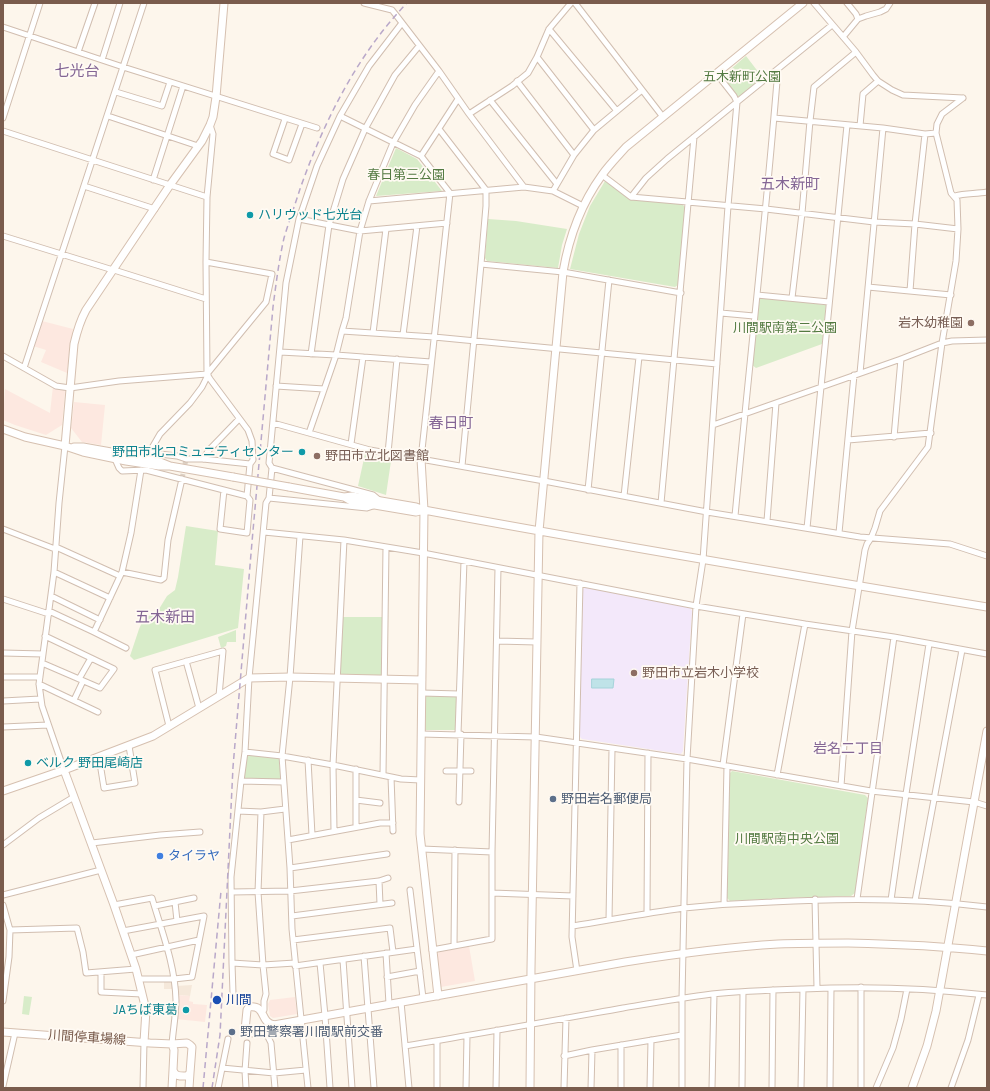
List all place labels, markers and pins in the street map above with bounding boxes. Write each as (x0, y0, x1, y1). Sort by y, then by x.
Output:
place label: ハリウッド七光台 (258, 207, 362, 223)
marker: ハリウッド七光台 (245, 210, 255, 220)
place label: 岩木幼稚園 (898, 315, 963, 331)
marker: 岩木幼稚園 (966, 318, 976, 328)
place label: 野田市北コミュニティセンター (112, 444, 294, 460)
marker: 野田市北コミュニティセンター (297, 447, 307, 457)
place label: 野田市立北図書館 (325, 448, 429, 464)
marker: 野田市立北図書館 (312, 451, 322, 461)
place label: 野田市立岩木小学校 (642, 665, 759, 681)
marker: 野田市立岩木小学校 (629, 668, 639, 678)
place label: ベルク 野田尾崎店 (36, 755, 143, 771)
marker: ベルク 野田尾崎店 (23, 758, 33, 768)
place label: 野田岩名郵便局 (561, 791, 652, 807)
marker: 野田岩名郵便局 (548, 794, 558, 804)
place label: タイラヤ (168, 848, 220, 864)
marker: タイラヤ (155, 851, 165, 861)
place label: 川間 (226, 992, 252, 1008)
marker: 川間 (211, 994, 223, 1006)
place label: JAちば東葛 (113, 1002, 178, 1018)
marker: JAちば東葛 (181, 1005, 191, 1015)
place label: 野田警察署川間駅前交番 (240, 1024, 383, 1040)
marker: 野田警察署川間駅前交番 (227, 1027, 237, 1037)

